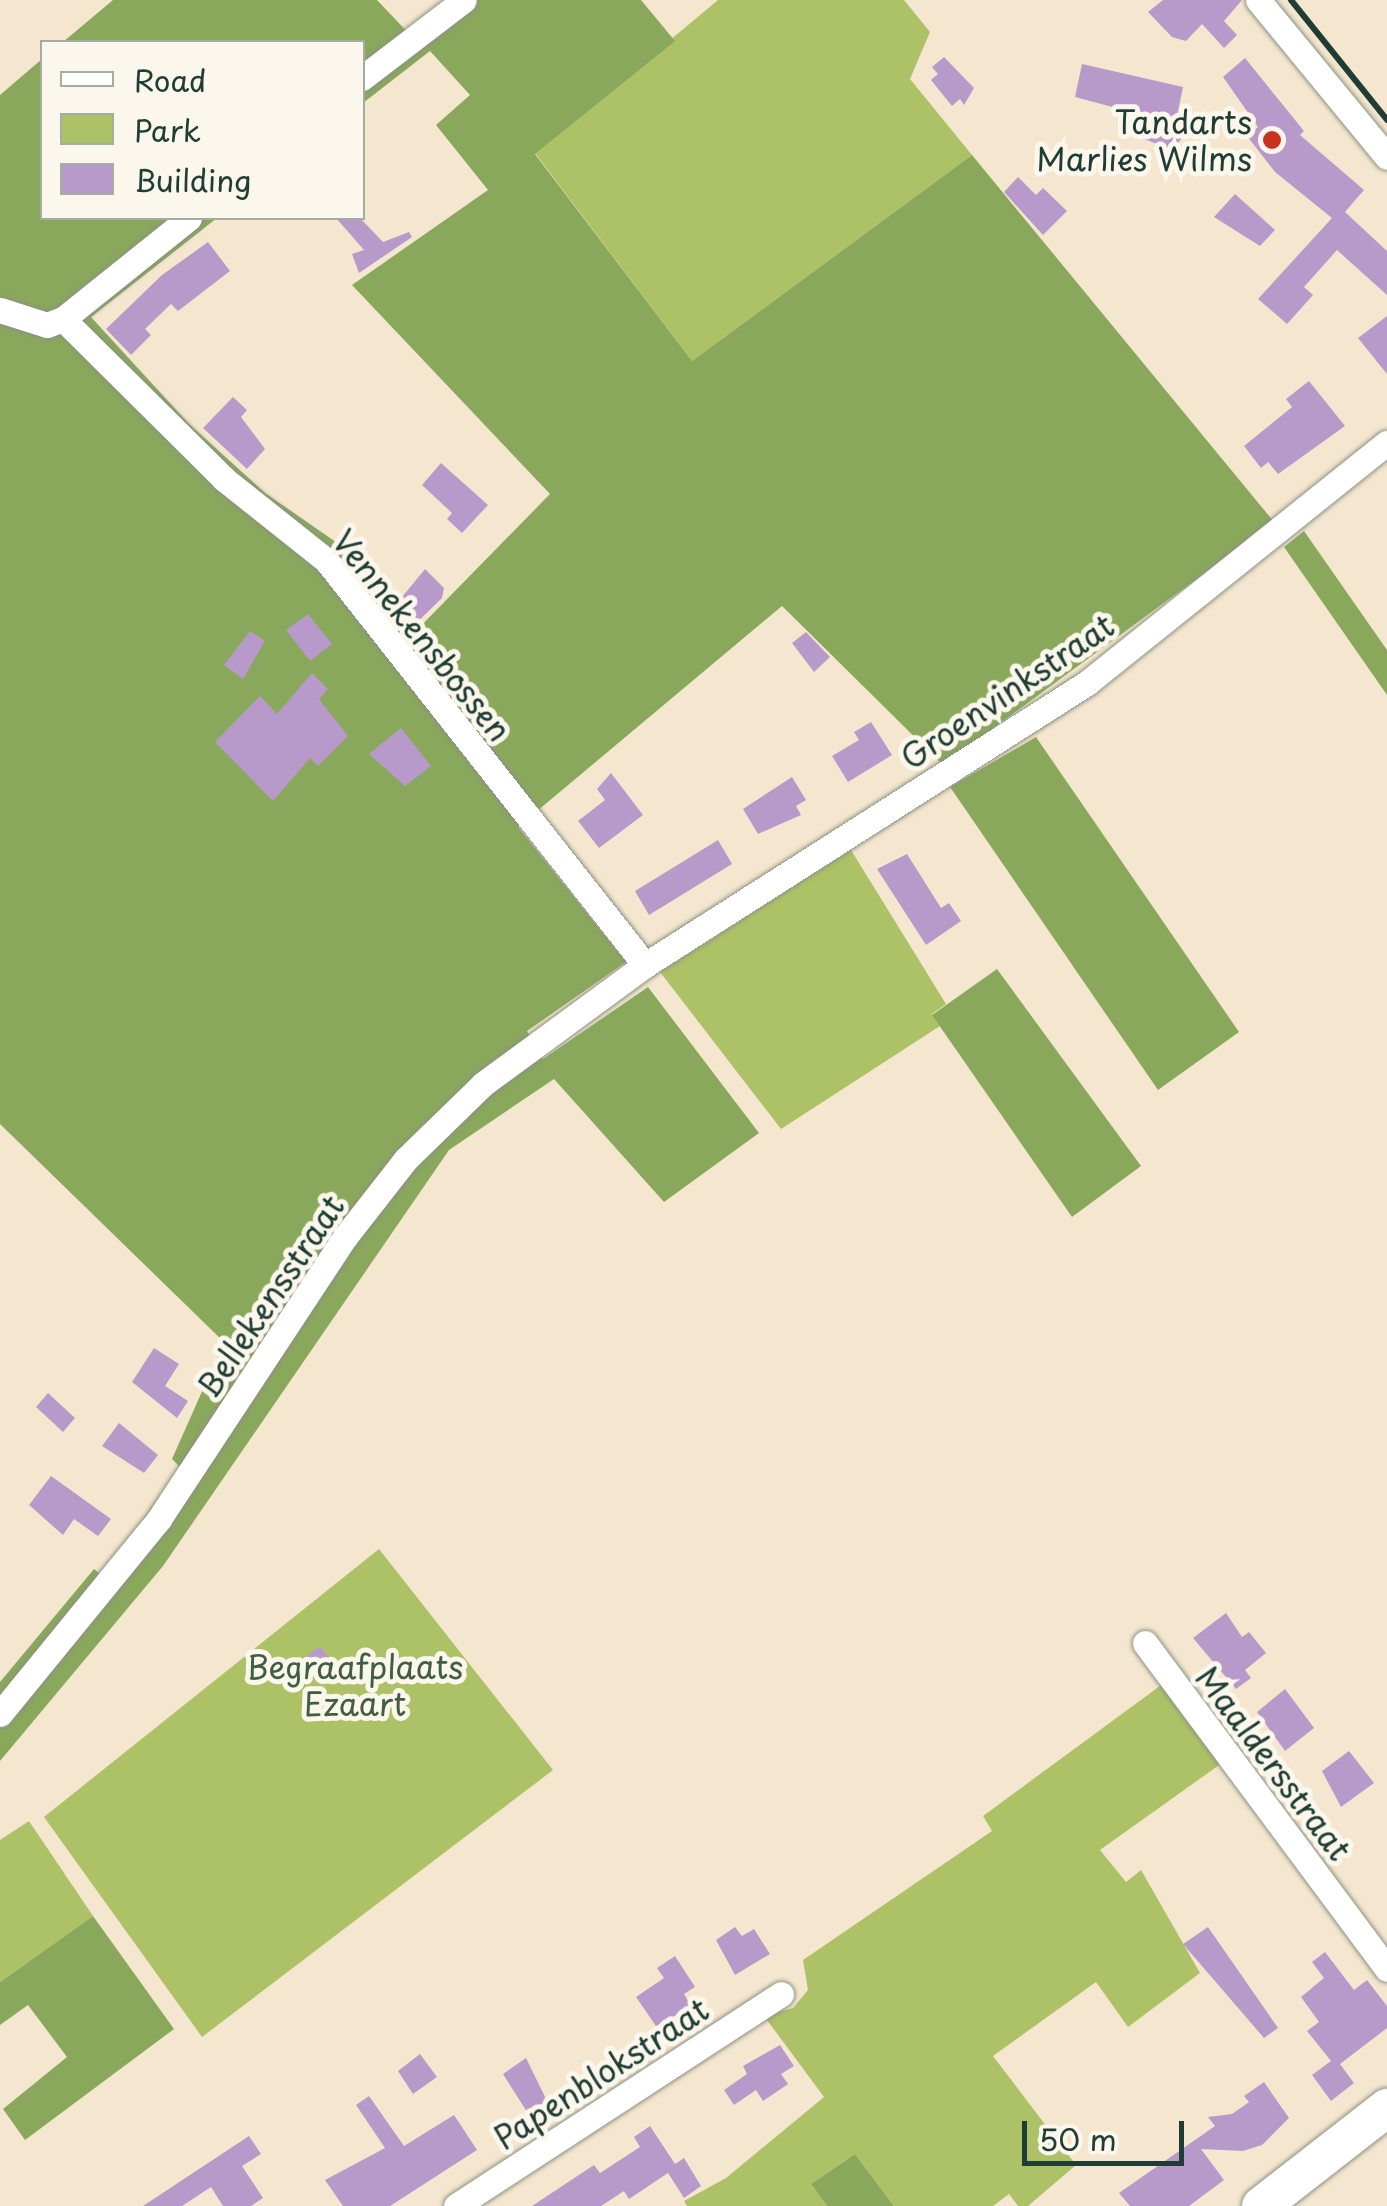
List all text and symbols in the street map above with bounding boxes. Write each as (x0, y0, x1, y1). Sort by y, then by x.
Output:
legend (40, 40, 365, 220)
text: Road (134, 57, 207, 102)
place label: Tandarts Marlies Wilms (1034, 103, 1252, 178)
text: Park (134, 107, 201, 152)
marker: Tandarts Marlies Wilms (1261, 129, 1283, 151)
text: Building (134, 157, 251, 202)
street label: Vennekensbossen (325, 521, 519, 749)
street label: Groenvinkstraat (893, 605, 1121, 777)
street label: Bellekensstraat (188, 1188, 352, 1404)
park label: Begraafplaats Ezaart (247, 1648, 463, 1723)
street label: Maaldersstraat (1189, 1658, 1359, 1868)
street label: Papenblokstraat (487, 1989, 715, 2157)
scale bar (1027, 2101, 1190, 2163)
text: 50 m (1039, 2116, 1117, 2161)

